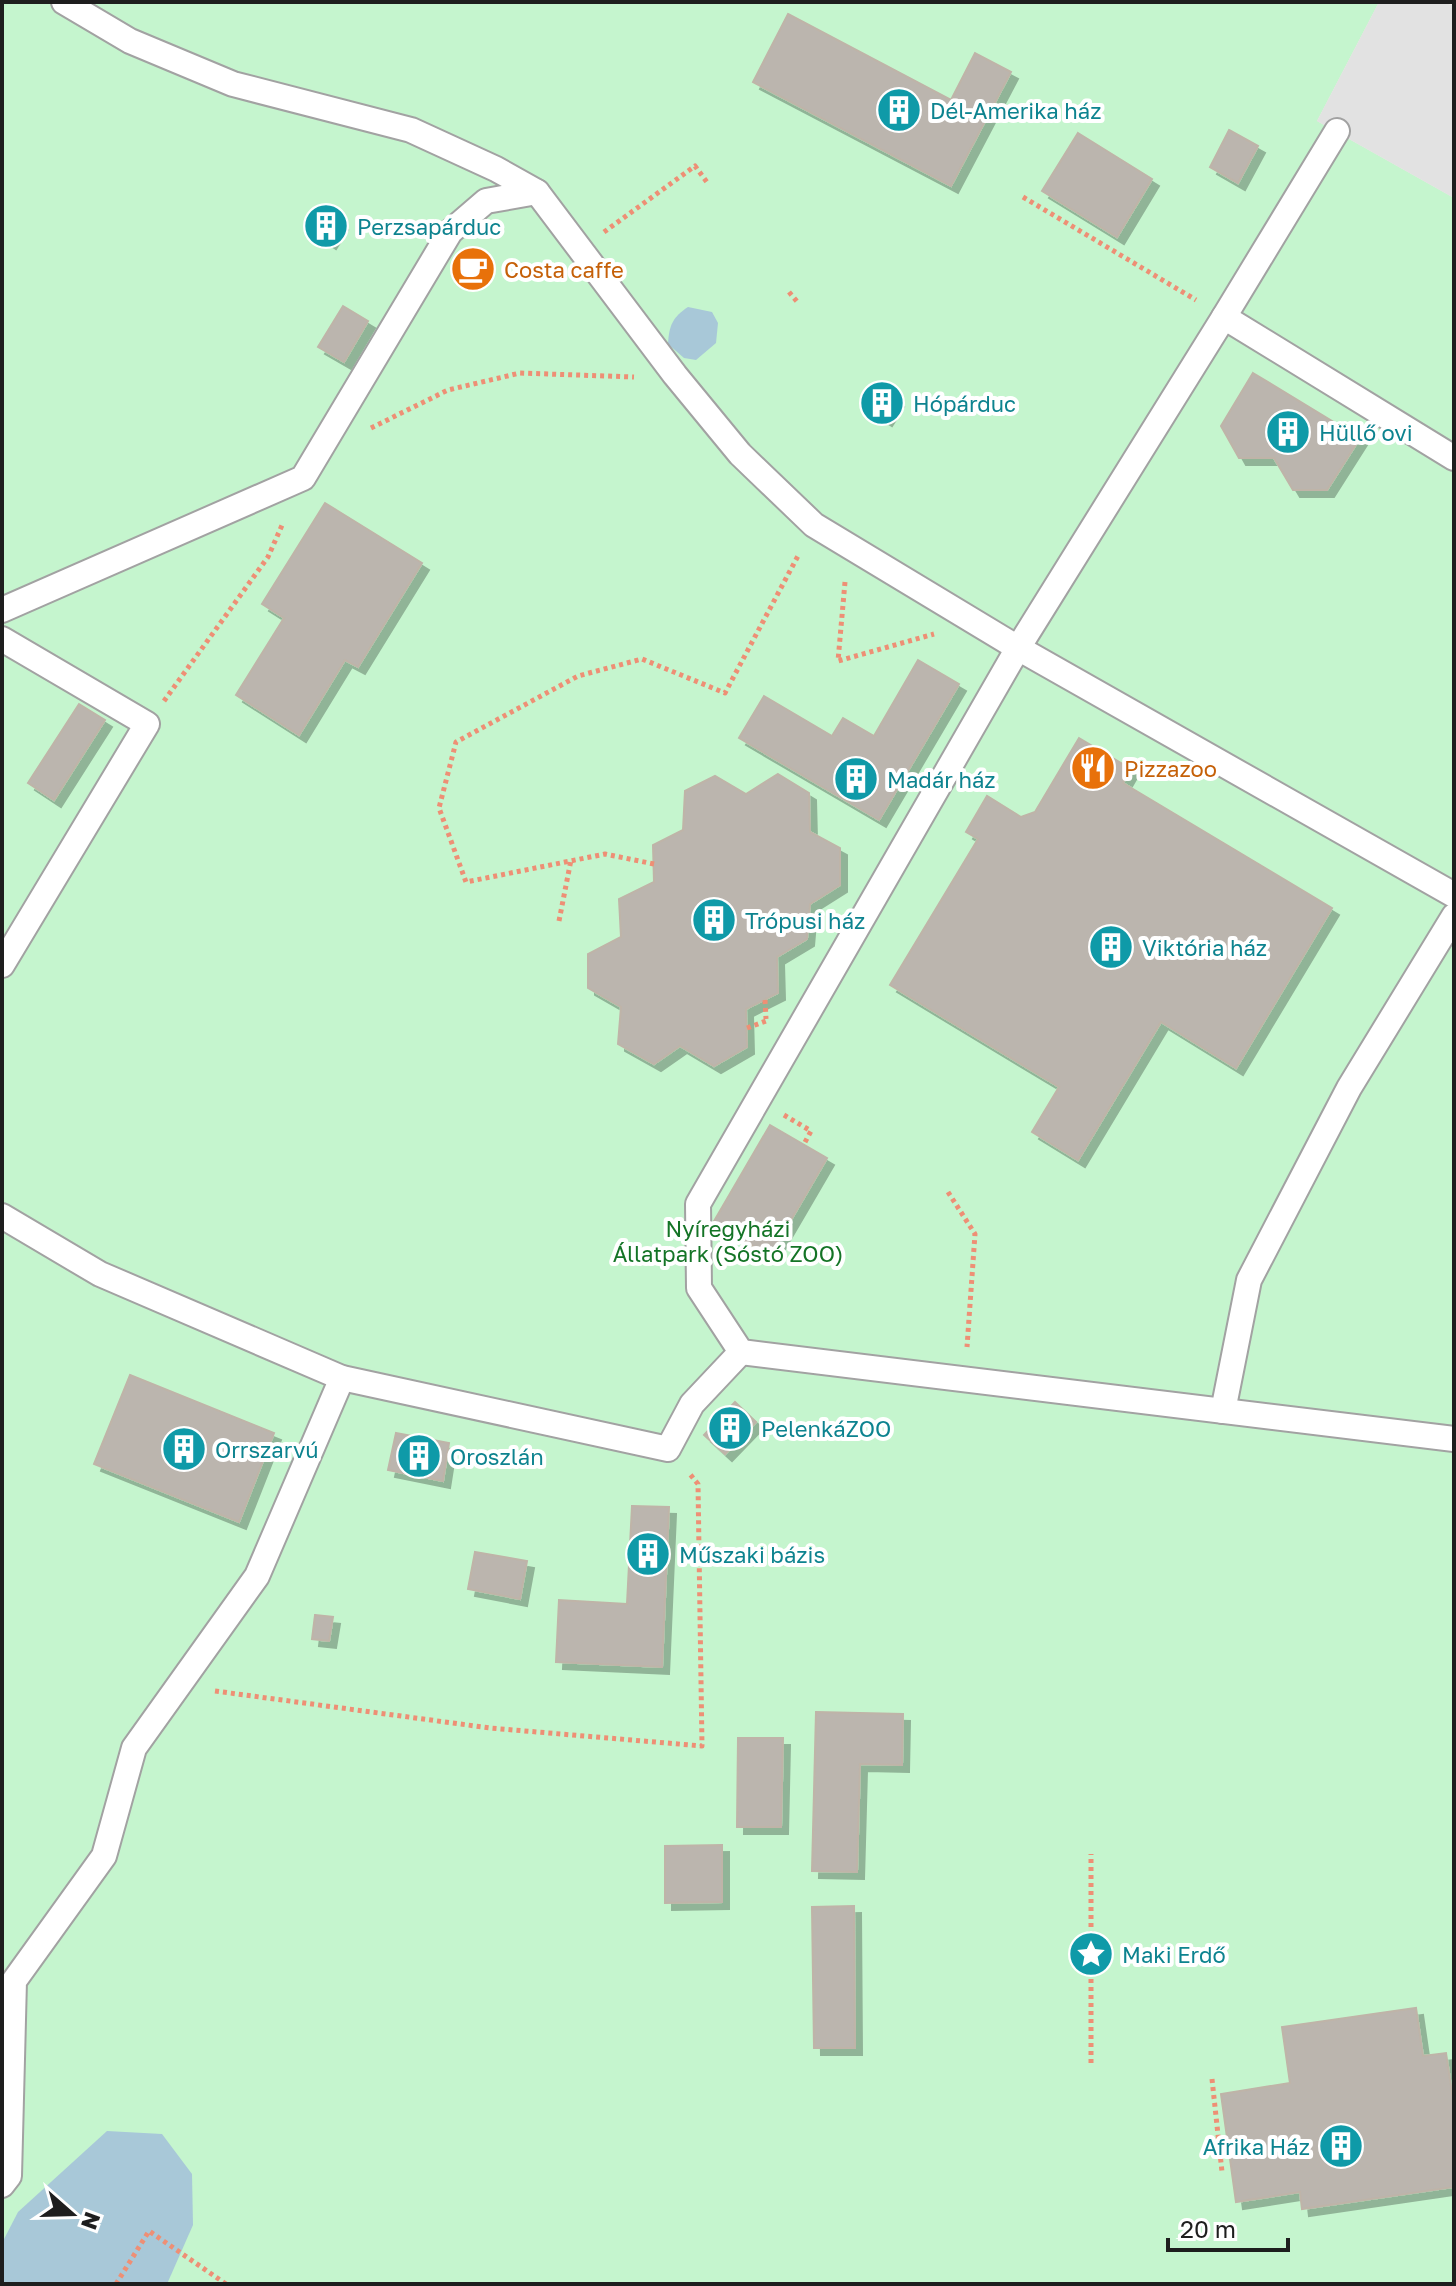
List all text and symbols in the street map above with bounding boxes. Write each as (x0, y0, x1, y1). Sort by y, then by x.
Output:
building icon: Dél-Amerika ház (875, 86, 923, 134)
place label: Dél-Amerika ház (930, 97, 1101, 124)
building icon: Perzsapárduc (302, 202, 350, 250)
place label: Perzsapárduc (357, 213, 501, 240)
cafe icon: Costa caffe (449, 245, 497, 293)
place label: Costa caffe (504, 256, 624, 283)
building icon: Hópárduc (858, 379, 906, 427)
place label: Hópárduc (913, 390, 1016, 417)
building icon: Hüllő ovi (1264, 408, 1312, 456)
place label: Hüllő ovi (1319, 419, 1413, 446)
restaurant icon: Pizzazoo (1069, 744, 1117, 792)
building icon: Madár ház (832, 755, 880, 803)
place label: Pizzazoo (1124, 755, 1217, 782)
place label: Madár ház (887, 766, 996, 793)
building icon: Trópusi ház (690, 896, 738, 944)
place label: Trópusi ház (745, 907, 865, 934)
building icon: Viktória ház (1087, 923, 1135, 971)
place label: Viktória ház (1142, 934, 1267, 961)
park label: Nyíregyházi Állatpark (Sóstó ZOO) (613, 1215, 843, 1267)
building icon: PelenkáZOO (706, 1404, 754, 1452)
place label: PelenkáZOO (761, 1415, 891, 1442)
building icon: Orrszarvú (160, 1425, 208, 1473)
building icon: Oroszlán (395, 1432, 443, 1480)
place label: Orrszarvú (215, 1436, 319, 1463)
place label: Oroszlán (450, 1443, 544, 1470)
building icon: Műszaki bázis (624, 1530, 672, 1578)
place label: Műszaki bázis (679, 1541, 825, 1568)
place icon: Maki Erdő (1067, 1930, 1115, 1978)
place label: Maki Erdő (1122, 1941, 1226, 1968)
building icon: Afrika Ház (1317, 2122, 1365, 2170)
place label: Afrika Ház (1203, 2133, 1310, 2160)
north arrow (32, 2174, 112, 2254)
scale bar (1168, 2202, 1288, 2252)
text: N (76, 2209, 107, 2233)
text: 20 m (1180, 2214, 1236, 2243)

